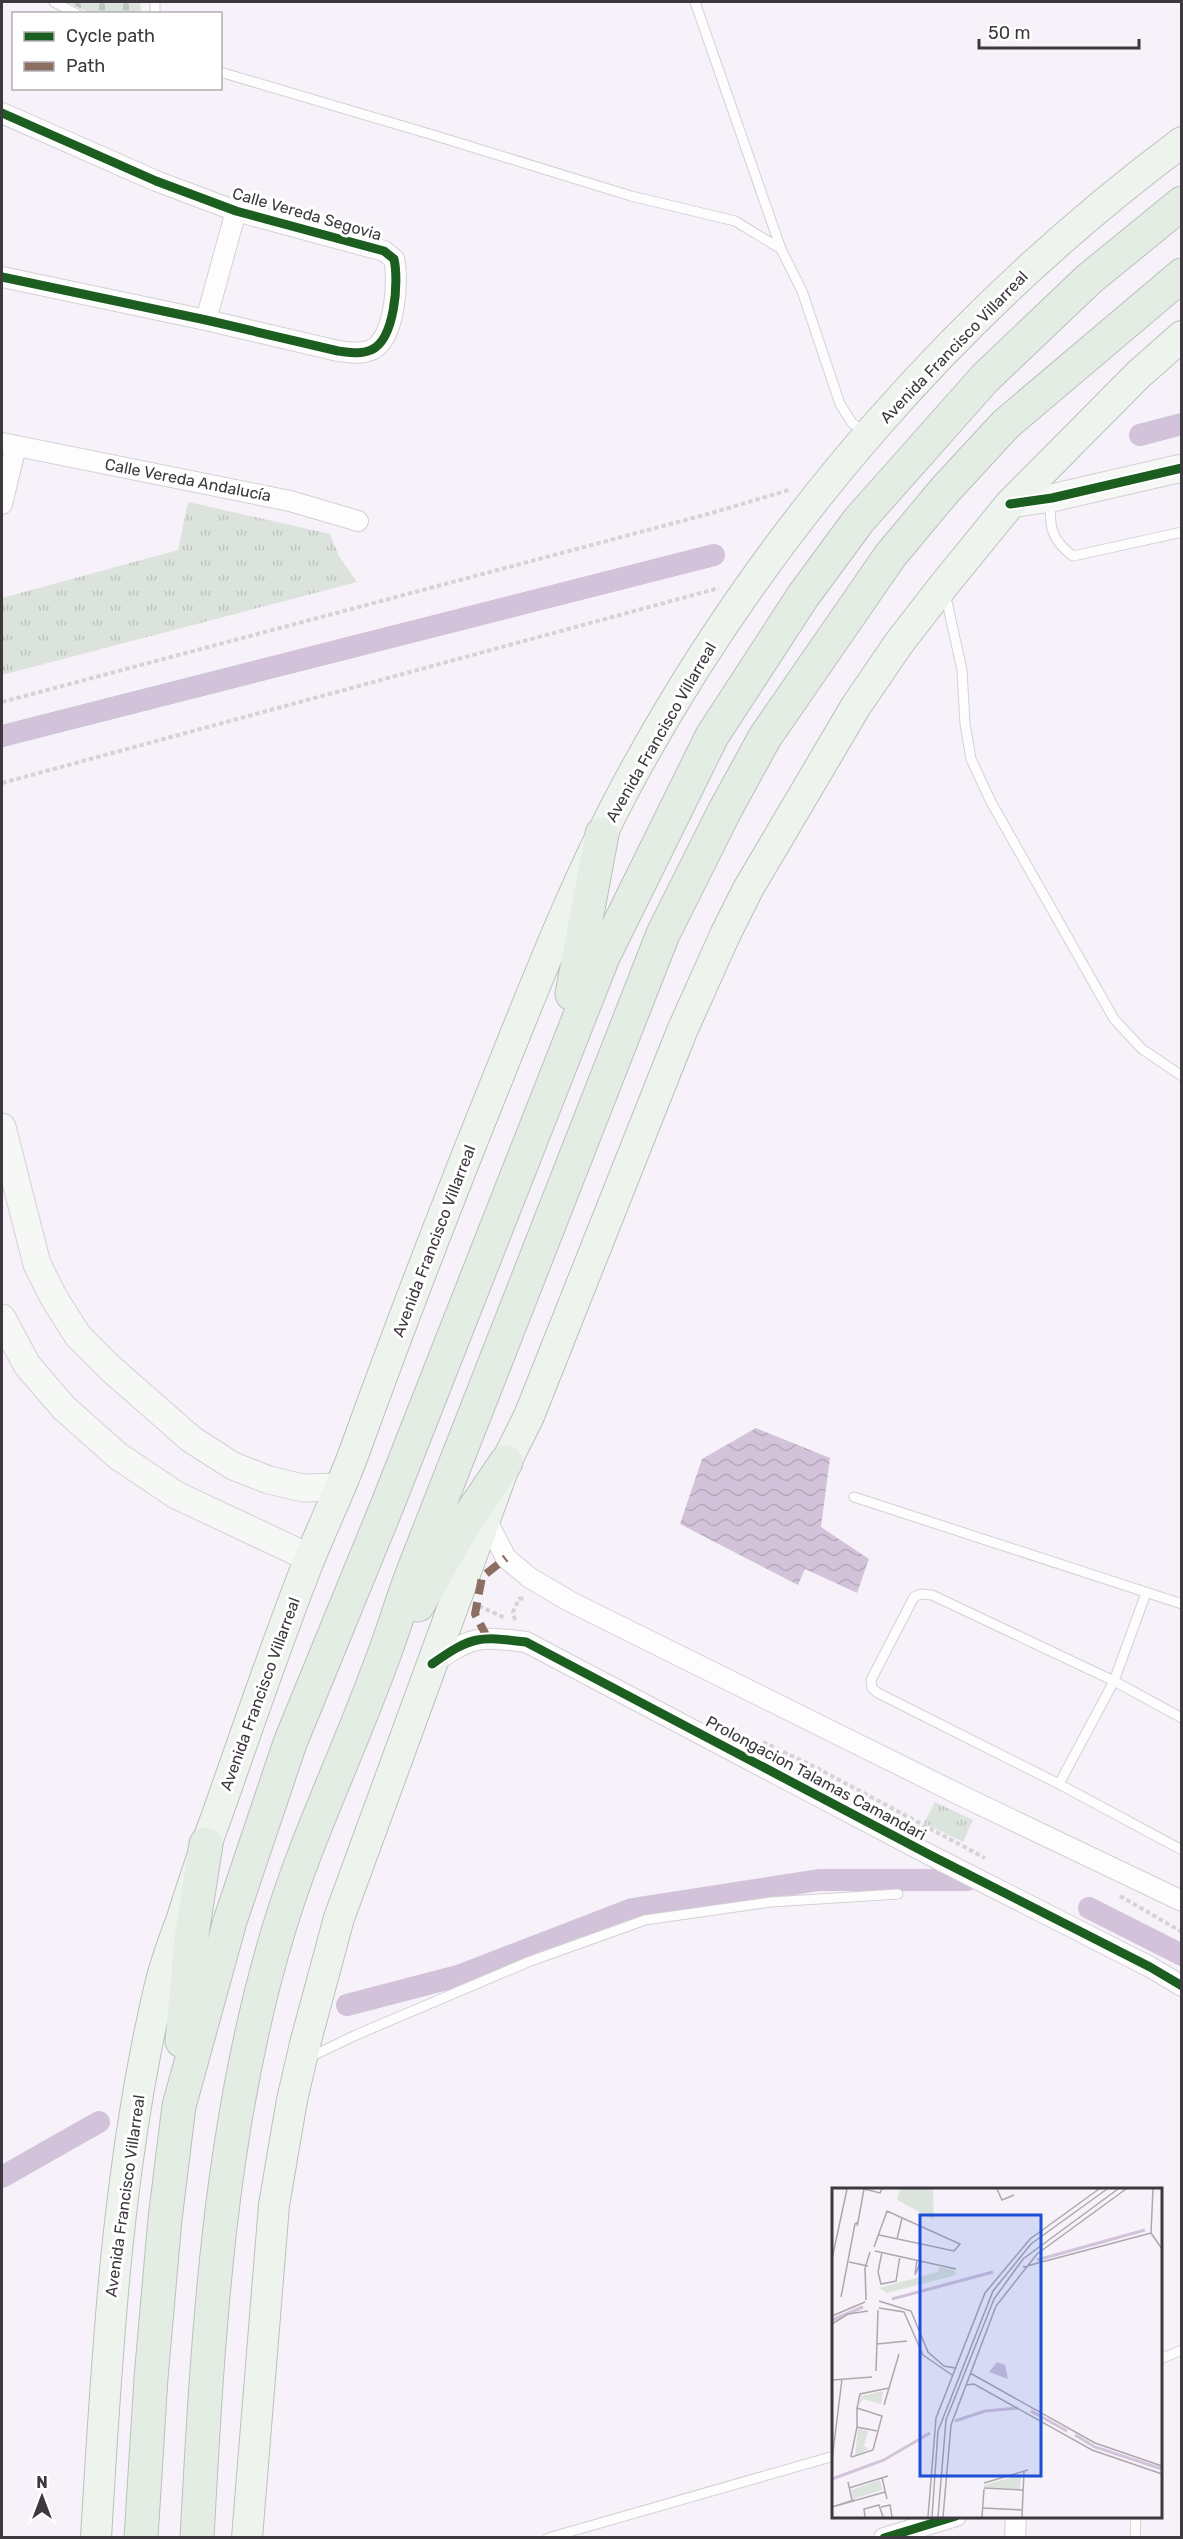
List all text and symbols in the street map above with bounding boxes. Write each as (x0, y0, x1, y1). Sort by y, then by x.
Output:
legend (12, 12, 222, 90)
scale bar (979, 12, 1140, 50)
text: 50 m (988, 22, 1031, 44)
text: Cycle path (66, 25, 155, 47)
text: Path (66, 55, 105, 77)
street label: Calle Vereda Segovia (230, 184, 384, 244)
street label: Avenida Francisco Villarreal (876, 267, 1032, 427)
street label: Calle Vereda Andalucía (103, 455, 273, 505)
street label: Avenida Francisco Villarreal (602, 639, 720, 825)
street label: Avenida Francisco Villarreal (389, 1142, 479, 1340)
street label: Avenida Francisco Villarreal (216, 1595, 304, 1793)
street label: Prolongacion Talamas Camandari (703, 1712, 929, 1844)
street label: Avenida Francisco Villarreal (101, 2094, 149, 2298)
inset map (832, 2188, 1162, 2518)
north arrow (12, 2467, 72, 2527)
text: N (36, 2473, 48, 2492)

